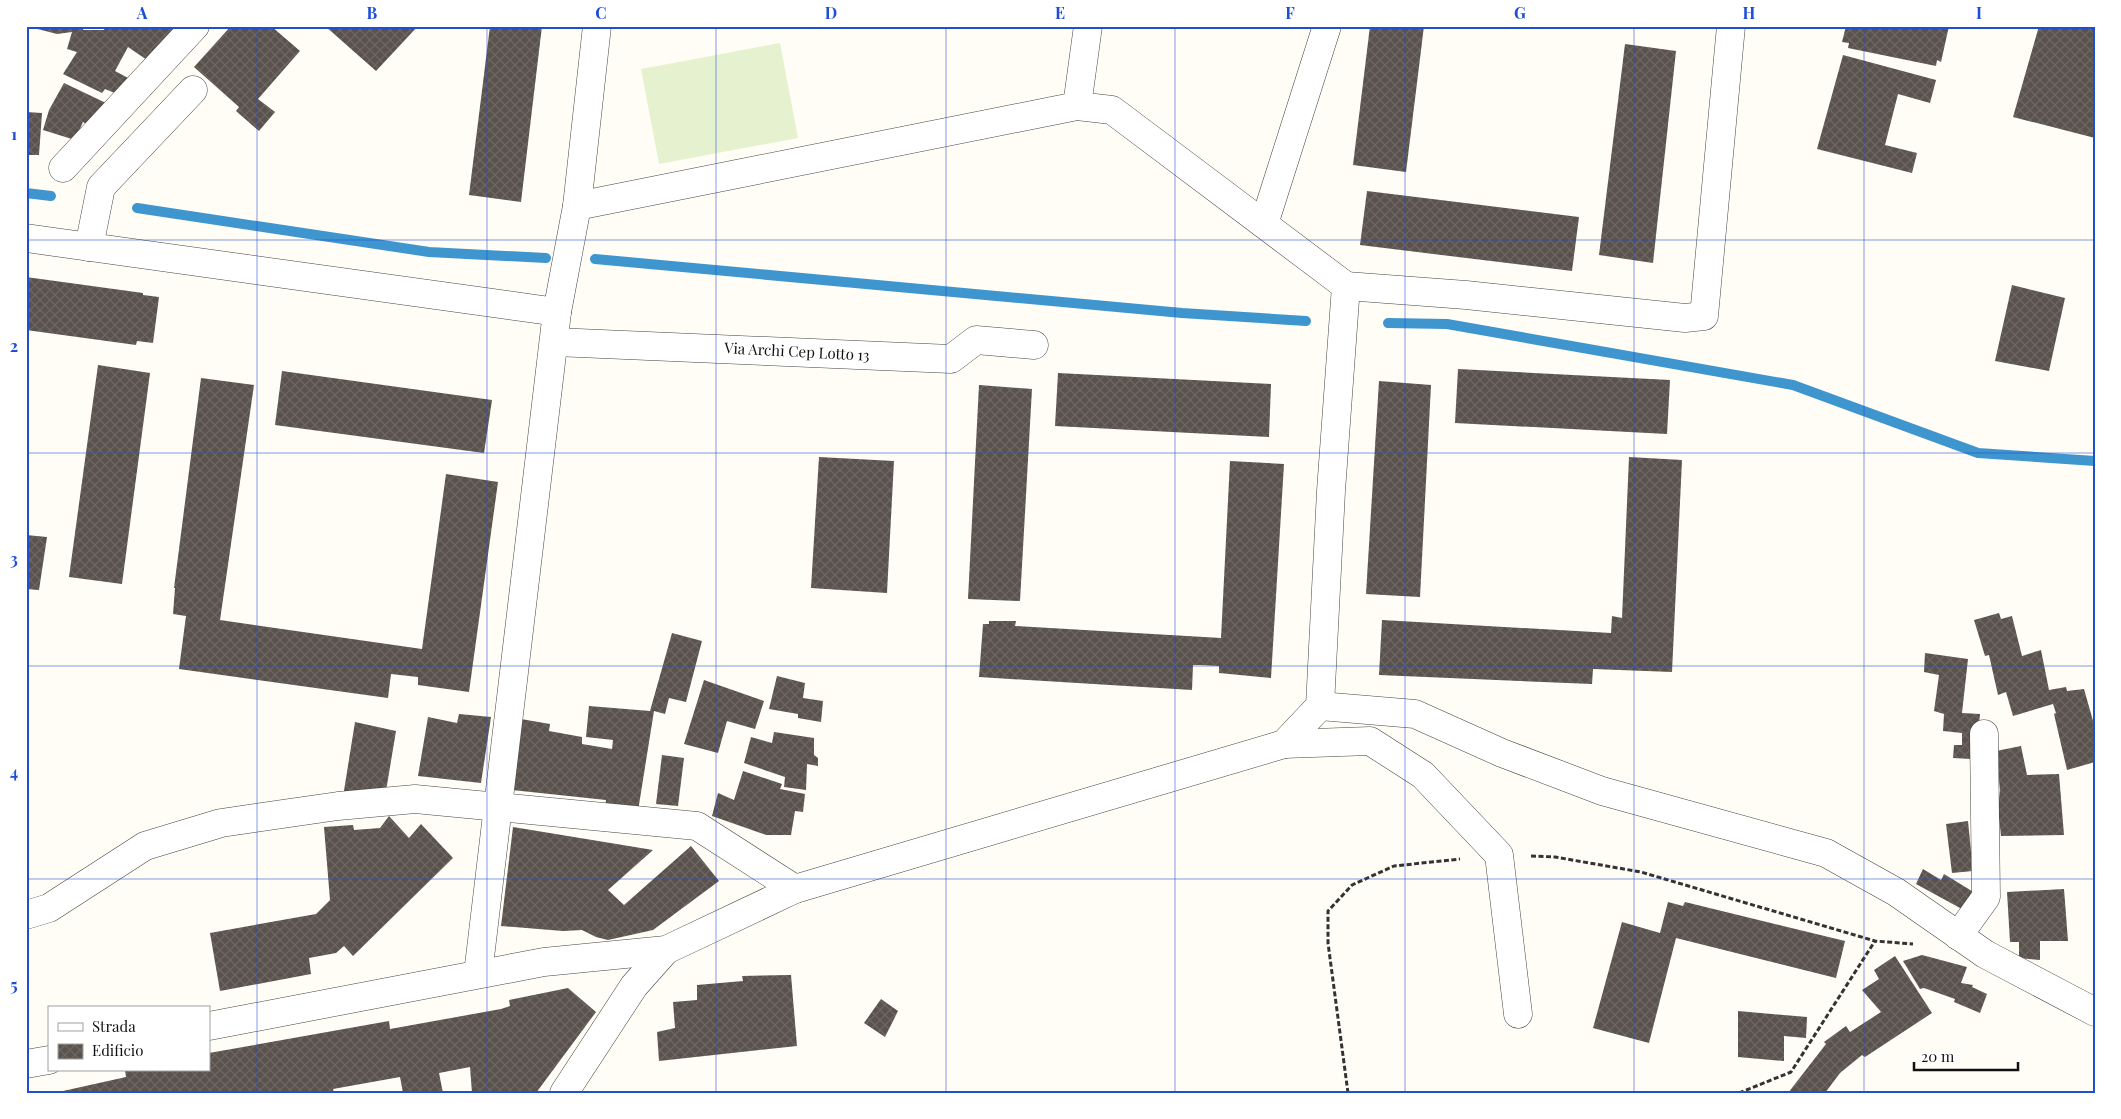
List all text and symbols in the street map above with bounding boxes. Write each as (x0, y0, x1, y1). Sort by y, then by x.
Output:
text: A (136, 2, 148, 23)
text: B (367, 2, 378, 23)
text: C (595, 2, 607, 23)
text: D (825, 2, 837, 23)
text: E (1055, 2, 1065, 23)
text: F (1285, 2, 1295, 23)
text: G (1514, 2, 1526, 23)
text: H (1743, 2, 1756, 23)
text: I (1976, 2, 1982, 23)
text: 1 (11, 123, 17, 144)
text: 2 (10, 335, 18, 356)
street label: Via Archi Cep Lotto 13 (723, 337, 870, 365)
text: 3 (10, 548, 18, 569)
text: 4 (10, 761, 18, 782)
text: 5 (10, 974, 18, 995)
legend (48, 1006, 210, 1072)
text: Strada (92, 1016, 136, 1036)
scale bar (1914, 1039, 2017, 1071)
text: Edificio (92, 1040, 143, 1060)
text: 20 m (1921, 1046, 1955, 1066)

